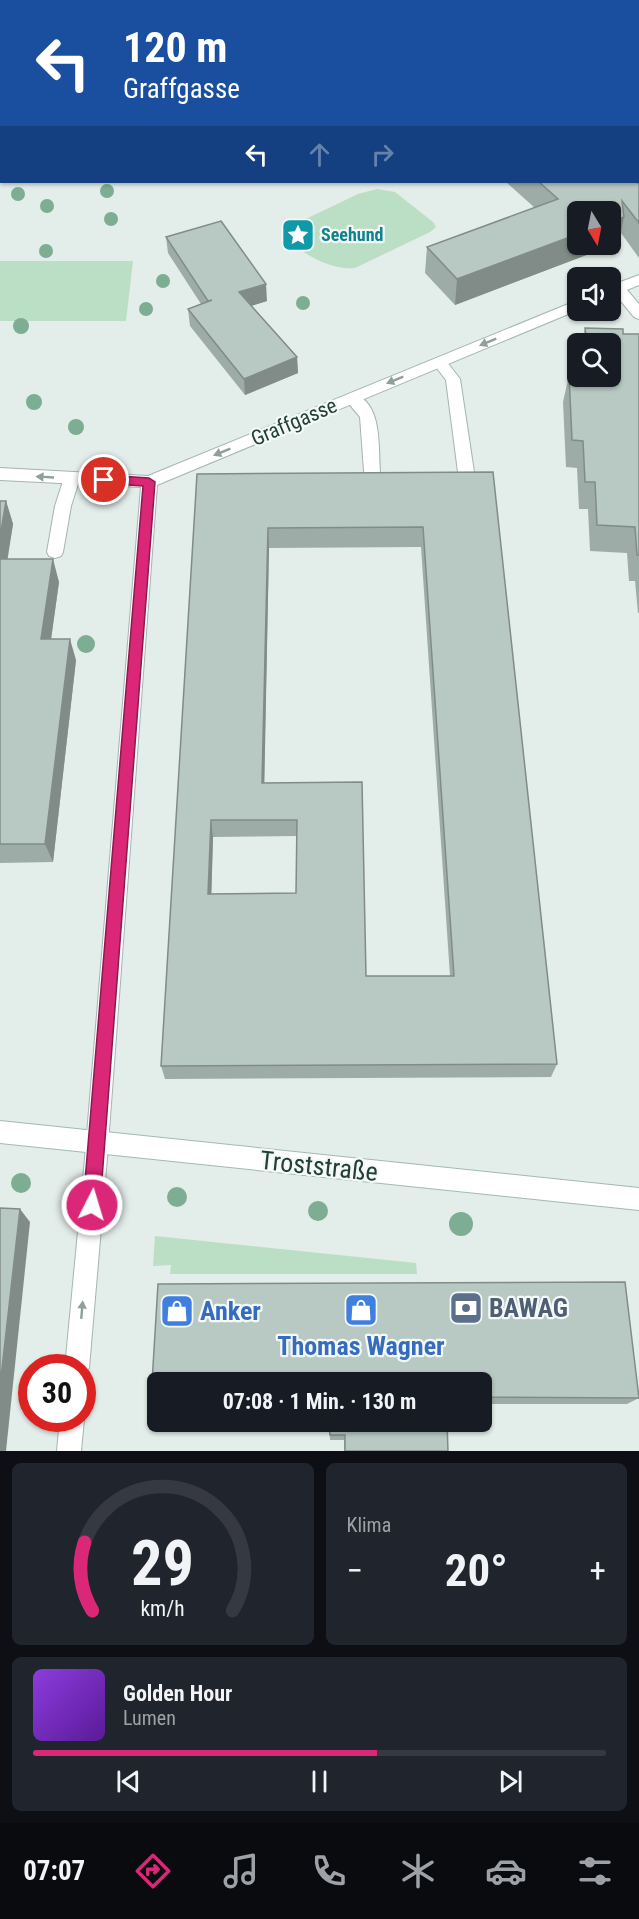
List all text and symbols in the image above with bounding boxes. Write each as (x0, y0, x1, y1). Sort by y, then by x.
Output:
text: 120 m (123, 23, 228, 72)
icon: left (24, 24, 102, 102)
text: Graffgasse (123, 73, 240, 105)
icon: left (240, 138, 273, 171)
icon: ahead (303, 138, 336, 171)
icon: right (366, 138, 399, 171)
north arrow (567, 201, 621, 255)
map controls (567, 201, 621, 387)
place icon: Seehund (280, 217, 316, 253)
place label: Seehund (321, 224, 383, 245)
button: sound (567, 267, 621, 321)
button: search (567, 333, 621, 387)
one-way arrow (479, 338, 497, 347)
one-way arrow (386, 375, 404, 385)
street label: Graffgasse (247, 393, 341, 451)
one-way arrow (213, 448, 231, 457)
pin (78, 454, 129, 505)
icon: arrive (87, 463, 120, 496)
one-way arrow (36, 472, 55, 481)
street label: Troststraße (259, 1145, 379, 1187)
position arrow (60, 1173, 124, 1237)
bank icon: BAWAG (448, 1290, 484, 1326)
shop icon: Thomas Wagner (343, 1292, 379, 1328)
shop icon: Anker (159, 1293, 195, 1329)
place label: BAWAG (489, 1293, 568, 1323)
place label: Anker (200, 1296, 261, 1326)
one-way arrow (77, 1300, 87, 1319)
place label: Thomas Wagner (277, 1331, 445, 1361)
speed limit sign: 30 (18, 1354, 96, 1432)
text: 07:08 · 1 Min. · 130 m (223, 1389, 416, 1414)
text: Klima (347, 1513, 391, 1537)
text: 29 (131, 1527, 194, 1600)
text: 20° (445, 1544, 508, 1597)
text: − (347, 1551, 363, 1590)
text: + (590, 1551, 606, 1590)
text: km/h (141, 1596, 185, 1621)
text: Golden Hour (123, 1681, 232, 1706)
text: Lumen (123, 1706, 176, 1730)
icon: previous (112, 1765, 145, 1798)
icon: pause (303, 1765, 336, 1798)
icon: next (494, 1765, 527, 1798)
icon: directions (132, 1850, 174, 1892)
icon: music (220, 1850, 262, 1892)
icon: phone (308, 1850, 350, 1892)
icon: climate (397, 1850, 439, 1892)
icon: car (485, 1850, 527, 1892)
icon: filters (574, 1850, 616, 1892)
text: 07:07 (23, 1855, 85, 1887)

